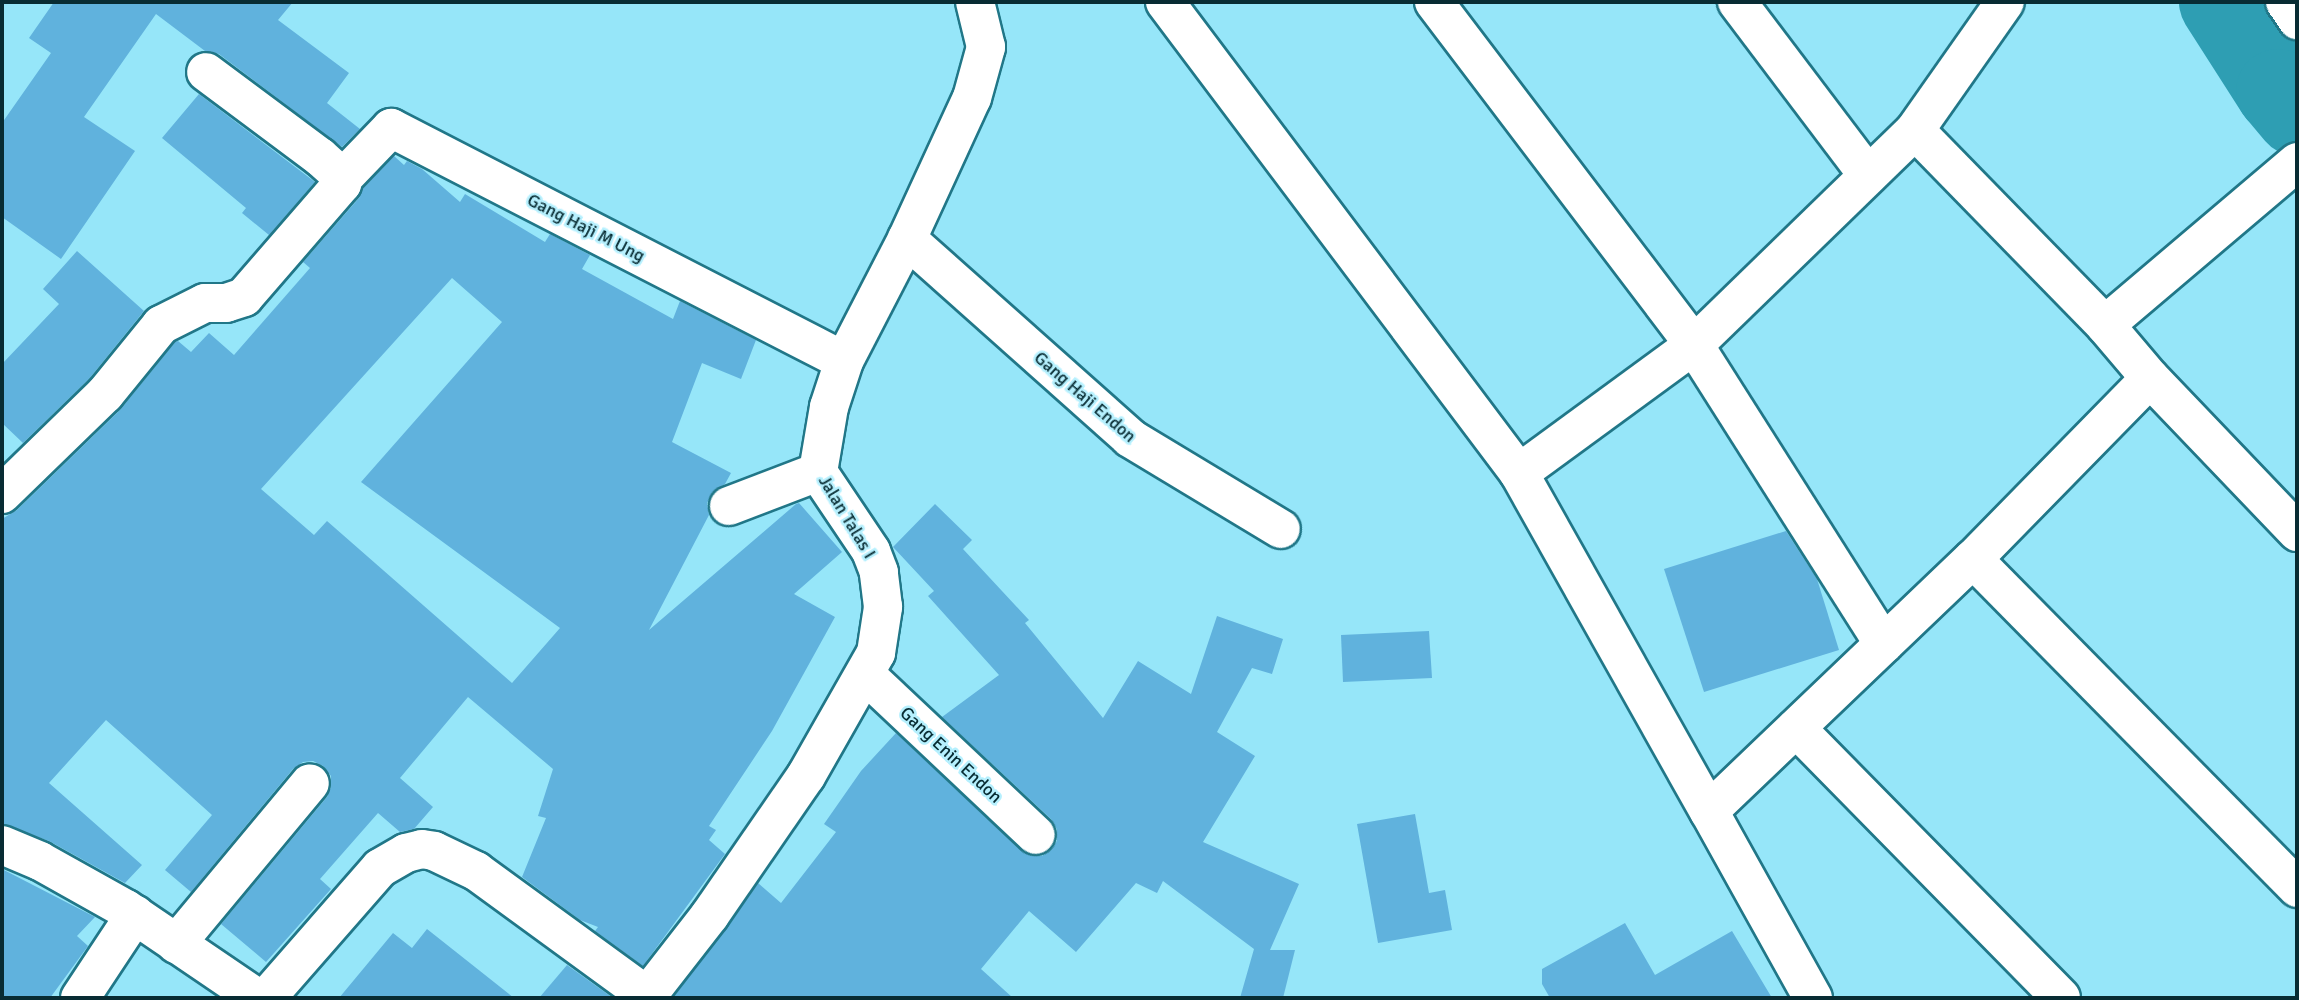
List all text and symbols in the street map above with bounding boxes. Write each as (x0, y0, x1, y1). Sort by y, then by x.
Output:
street label: Gang Haji M Ung (524, 189, 648, 267)
street label: Gang Haji Endon (1030, 347, 1140, 447)
street label: Jalan Talas I (814, 472, 880, 562)
street label: Gang Enin Endon (896, 702, 1006, 808)

